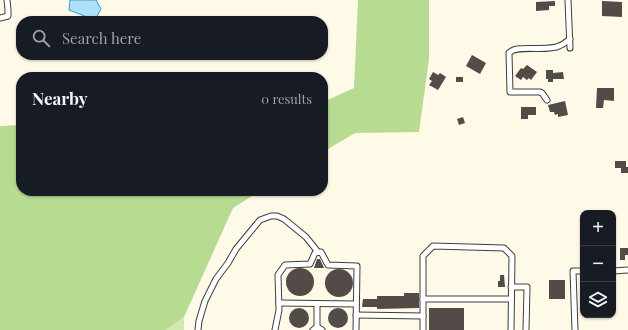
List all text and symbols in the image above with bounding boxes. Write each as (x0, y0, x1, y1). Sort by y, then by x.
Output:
search box (16, 16, 328, 60)
icon: search (30, 27, 52, 49)
text: Search here (62, 28, 141, 48)
text: Nearby (32, 87, 87, 109)
text: 0 results (261, 90, 312, 107)
map controls (580, 210, 616, 318)
button: + (580, 210, 616, 246)
button: − (580, 246, 616, 282)
button: layers (580, 282, 616, 318)

